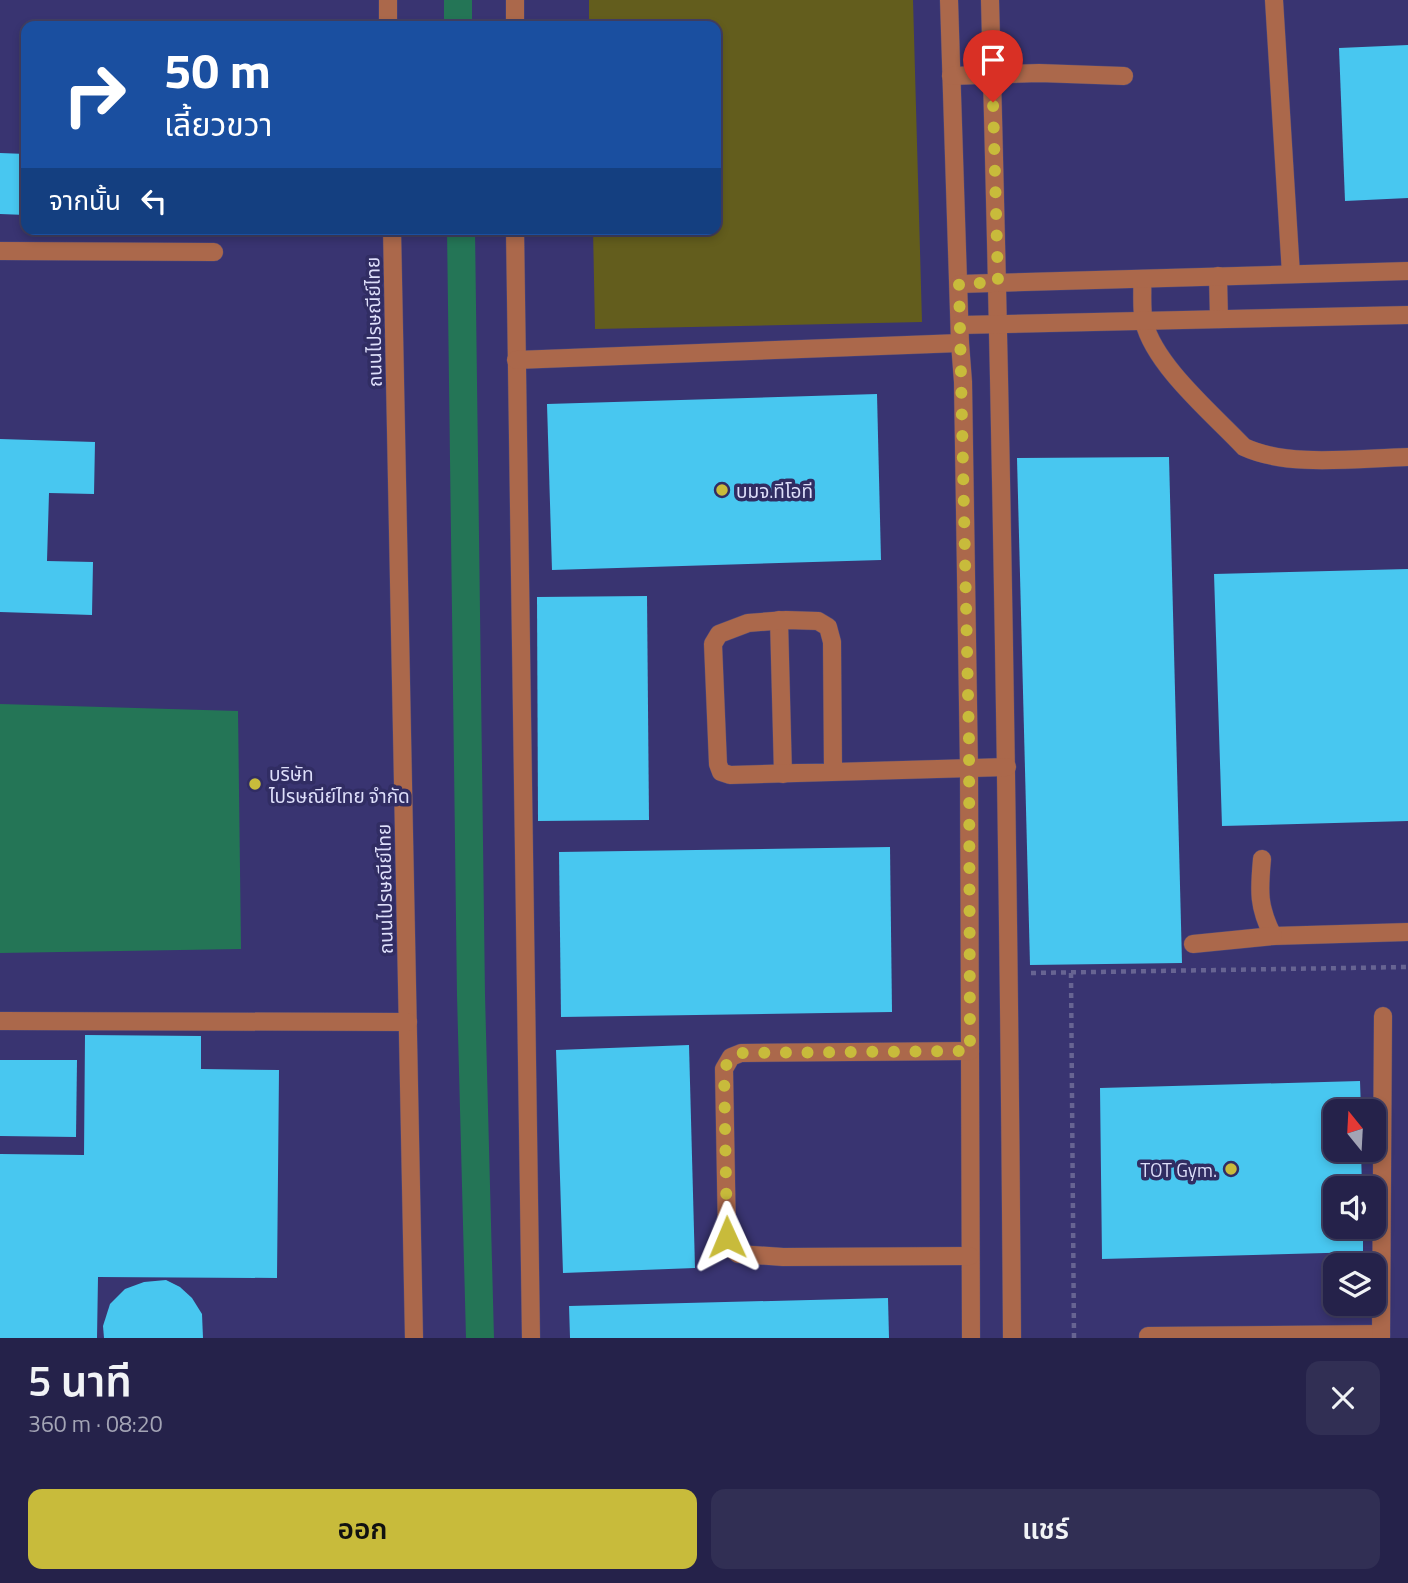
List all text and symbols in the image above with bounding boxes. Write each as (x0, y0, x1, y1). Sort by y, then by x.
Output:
pin (963, 30, 1023, 102)
text: 50 m (164, 32, 271, 107)
icon: arrive (974, 41, 1012, 79)
icon: right (49, 49, 140, 140)
text: เลี้ยวขวา (164, 100, 272, 148)
text: จากนั้น (49, 181, 121, 220)
icon: left (135, 182, 173, 220)
street label: ถนนไปรษณีย์ไทย (357, 257, 389, 387)
place label: บมจ.ทีโอที (736, 476, 813, 505)
marker: บมจ.ทีโอที (714, 482, 730, 498)
place label: บริษัท ไปรษณีย์ไทย จำกัด (268, 759, 410, 810)
marker: บริษัท ไปรษณีย์ไทย จำกัด (247, 776, 263, 792)
street label: ถนนไปรษณีย์ไทย (368, 824, 400, 954)
north arrow (1323, 1099, 1386, 1162)
map controls (1323, 1099, 1386, 1316)
place label: TOT Gym. (1140, 1155, 1217, 1184)
marker: TOT Gym. (1223, 1161, 1239, 1177)
button: sound (1323, 1176, 1386, 1239)
position arrow (690, 1200, 764, 1274)
button: layers (1323, 1253, 1386, 1316)
text: 5 นาที (28, 1348, 132, 1412)
button: close (1306, 1361, 1380, 1435)
text: 360 m · 08:20 (28, 1406, 163, 1441)
button: ออก (28, 1489, 697, 1569)
button: แชร์ (711, 1489, 1380, 1569)

